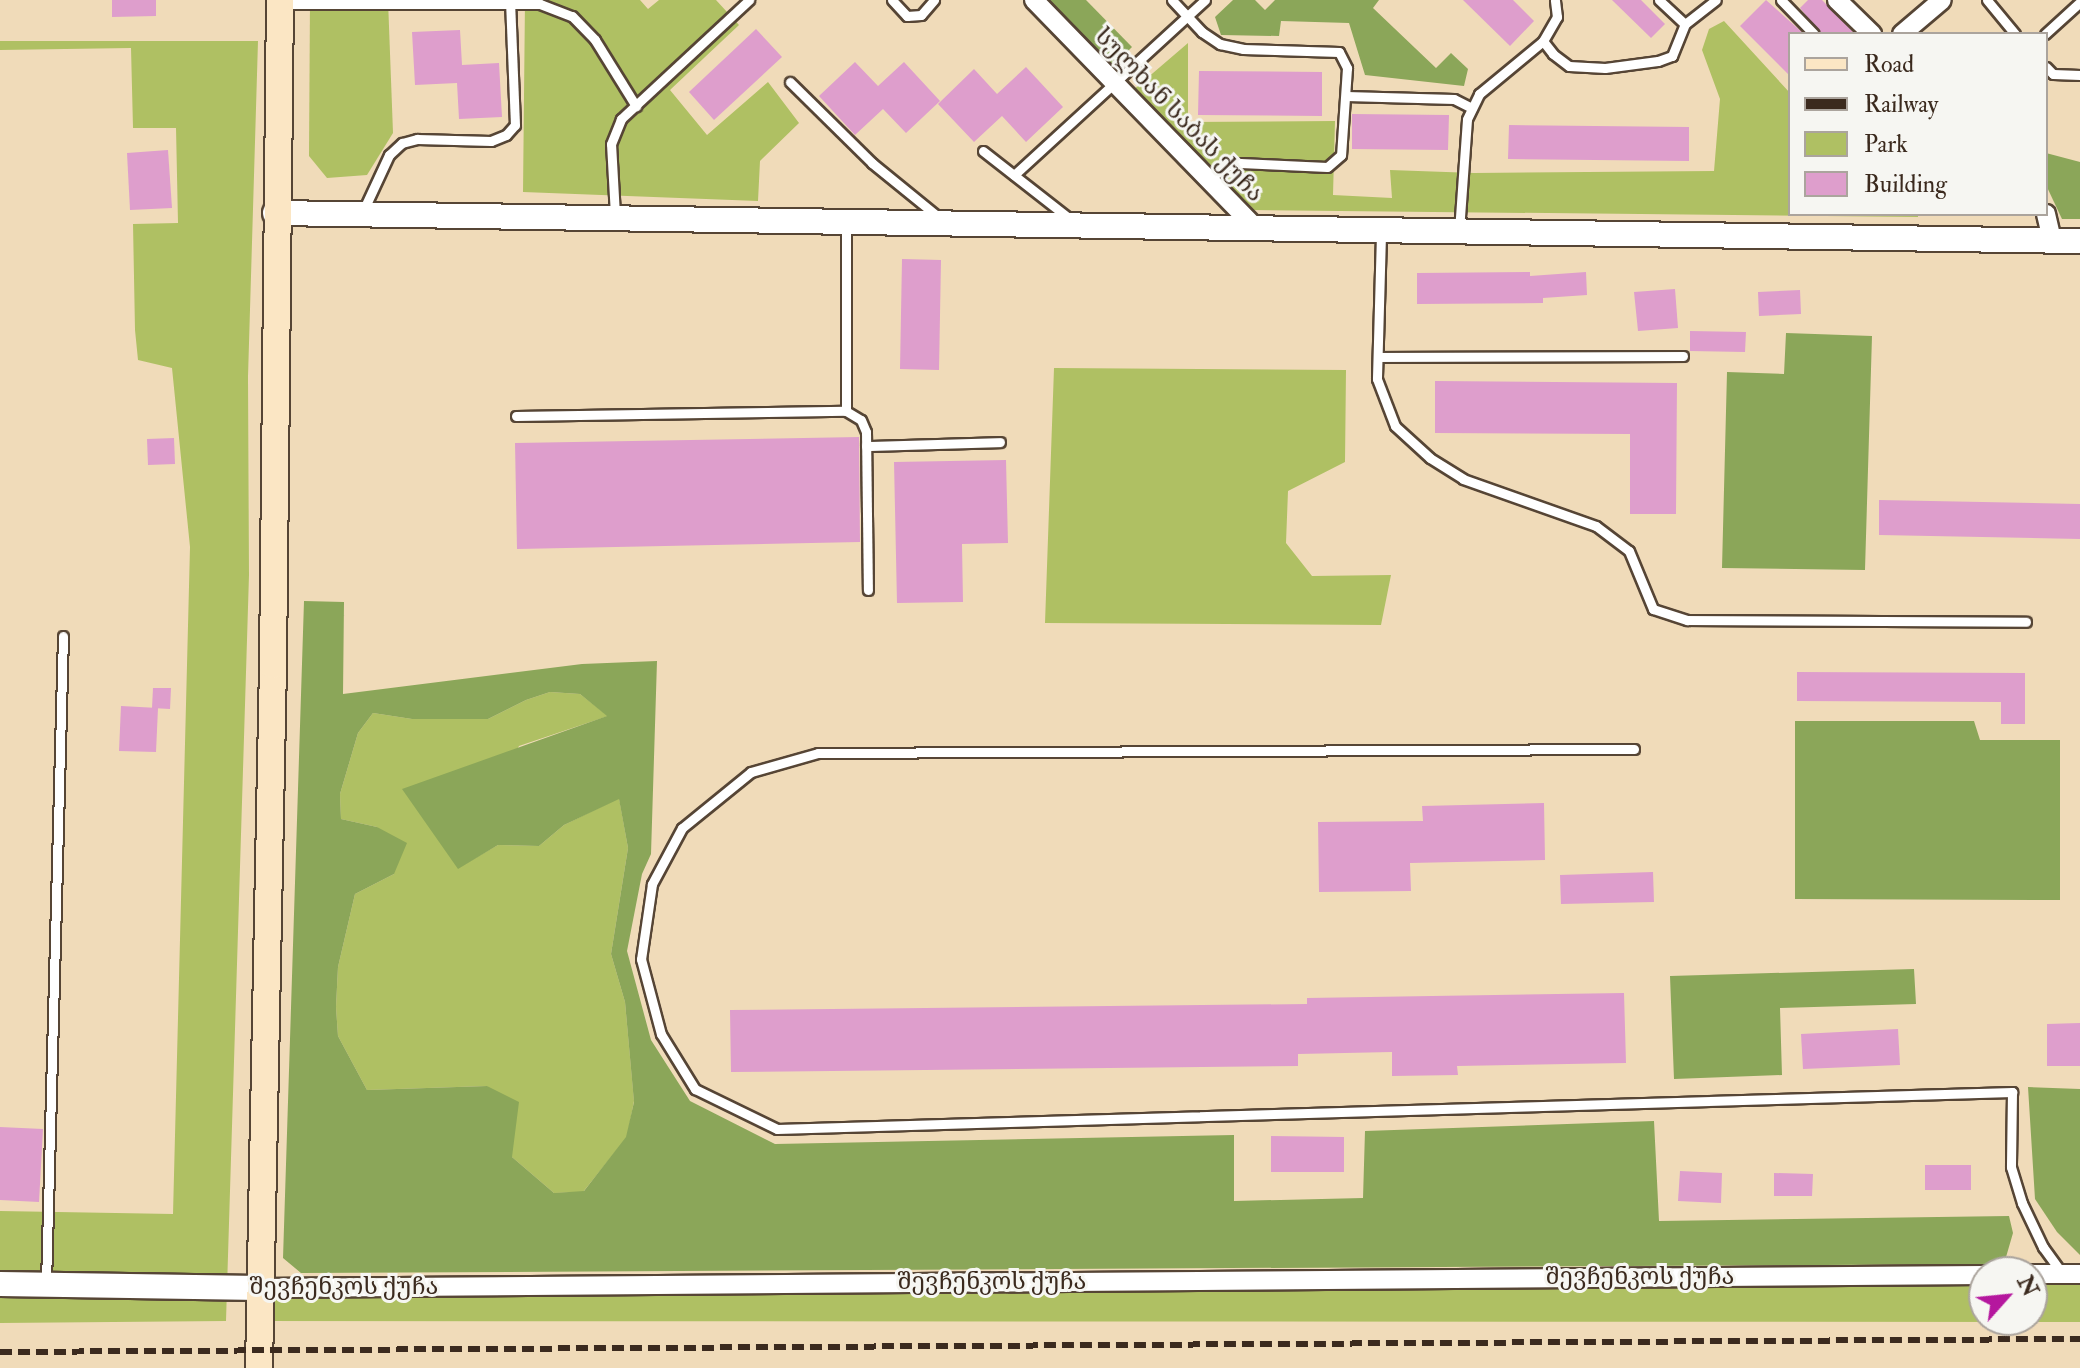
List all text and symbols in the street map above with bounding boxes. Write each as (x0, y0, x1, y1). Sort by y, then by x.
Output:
street label: სულხან საბას ქუჩა (1089, 22, 1269, 208)
legend (1788, 32, 2048, 216)
text: Road (1864, 49, 1914, 80)
text: Railway (1864, 89, 1938, 120)
text: Park (1864, 129, 1908, 160)
text: Building (1864, 169, 1947, 200)
north arrow (1968, 1256, 2048, 1336)
street label: შევჩენკოს ქუჩა (1546, 1263, 1734, 1291)
street label: შევჩენკოს ქუჩა (898, 1268, 1086, 1296)
text: N (2011, 1271, 2045, 1301)
street label: შევჩენკოს ქუჩა (250, 1273, 438, 1301)

